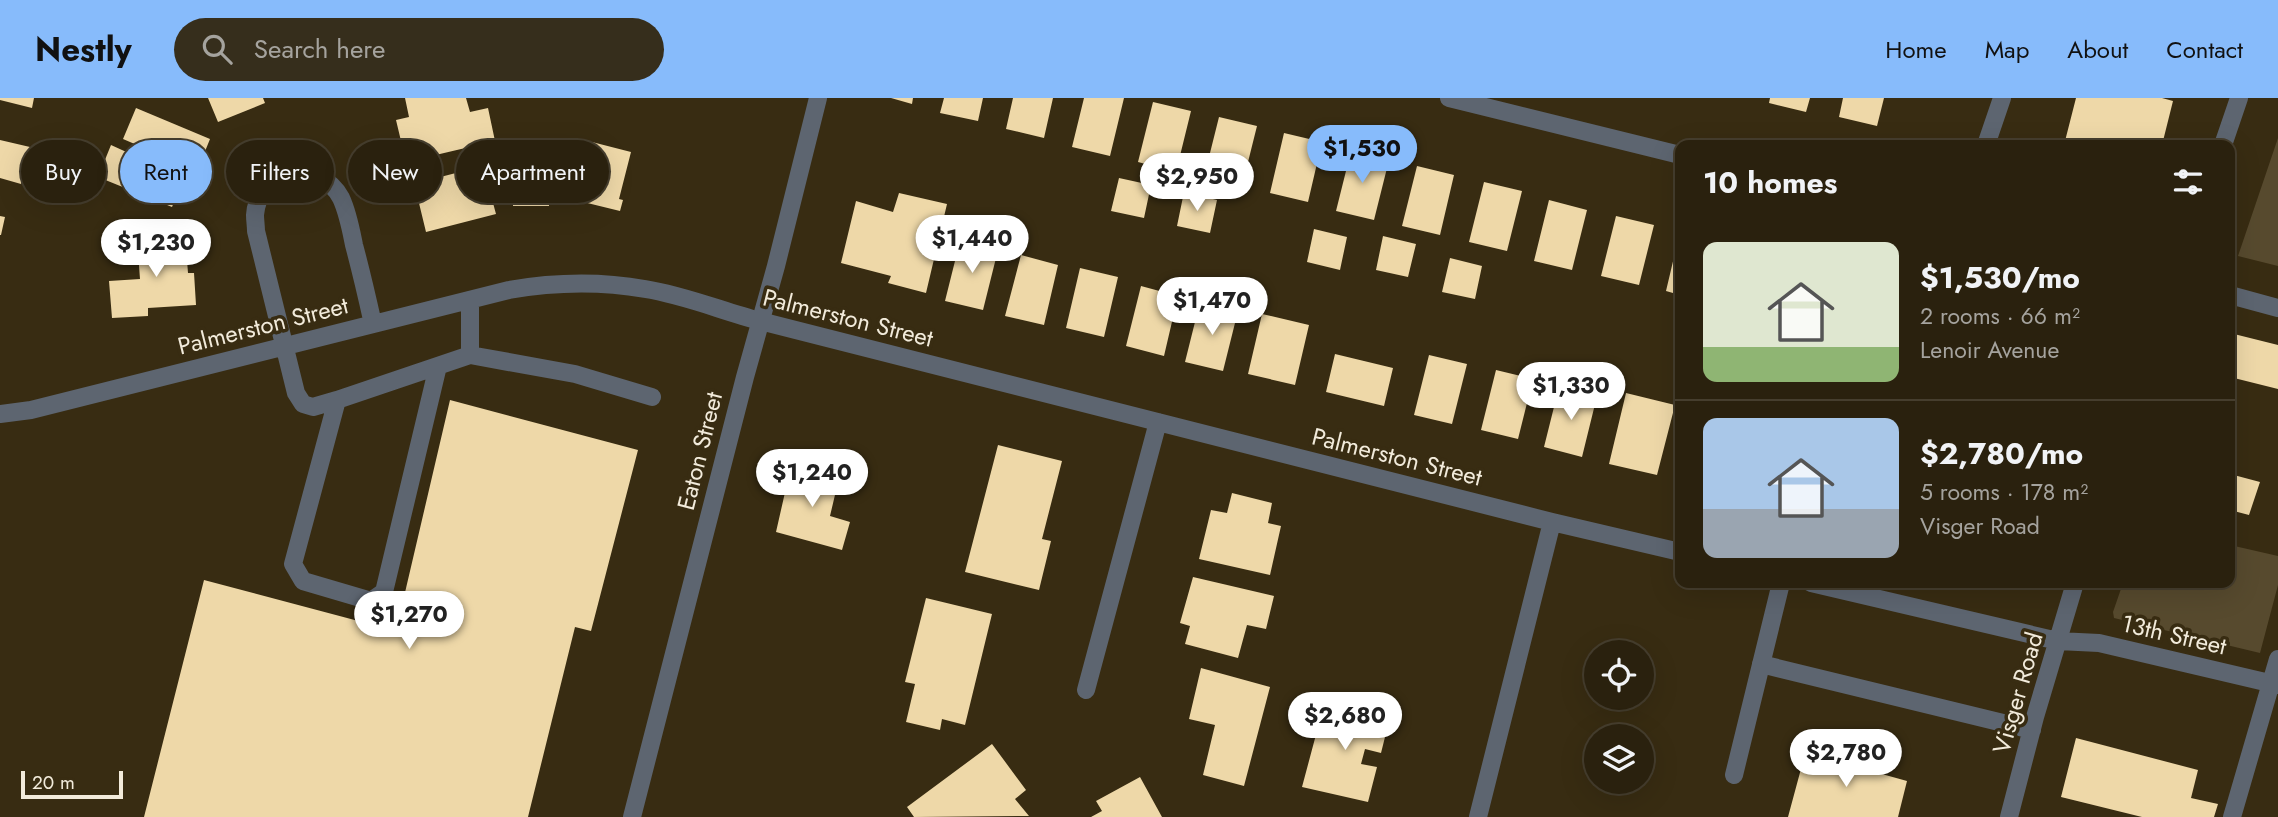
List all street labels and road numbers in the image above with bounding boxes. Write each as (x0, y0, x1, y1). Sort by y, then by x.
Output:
street label: Palmerston Street (759, 279, 937, 356)
street label: Palmerston Street (174, 287, 352, 364)
street label: Eaton Street (668, 388, 731, 514)
street label: Palmerston Street (1308, 418, 1486, 495)
street label: 13th Street (2118, 605, 2230, 664)
street label: Visger Road (1983, 628, 2052, 758)

